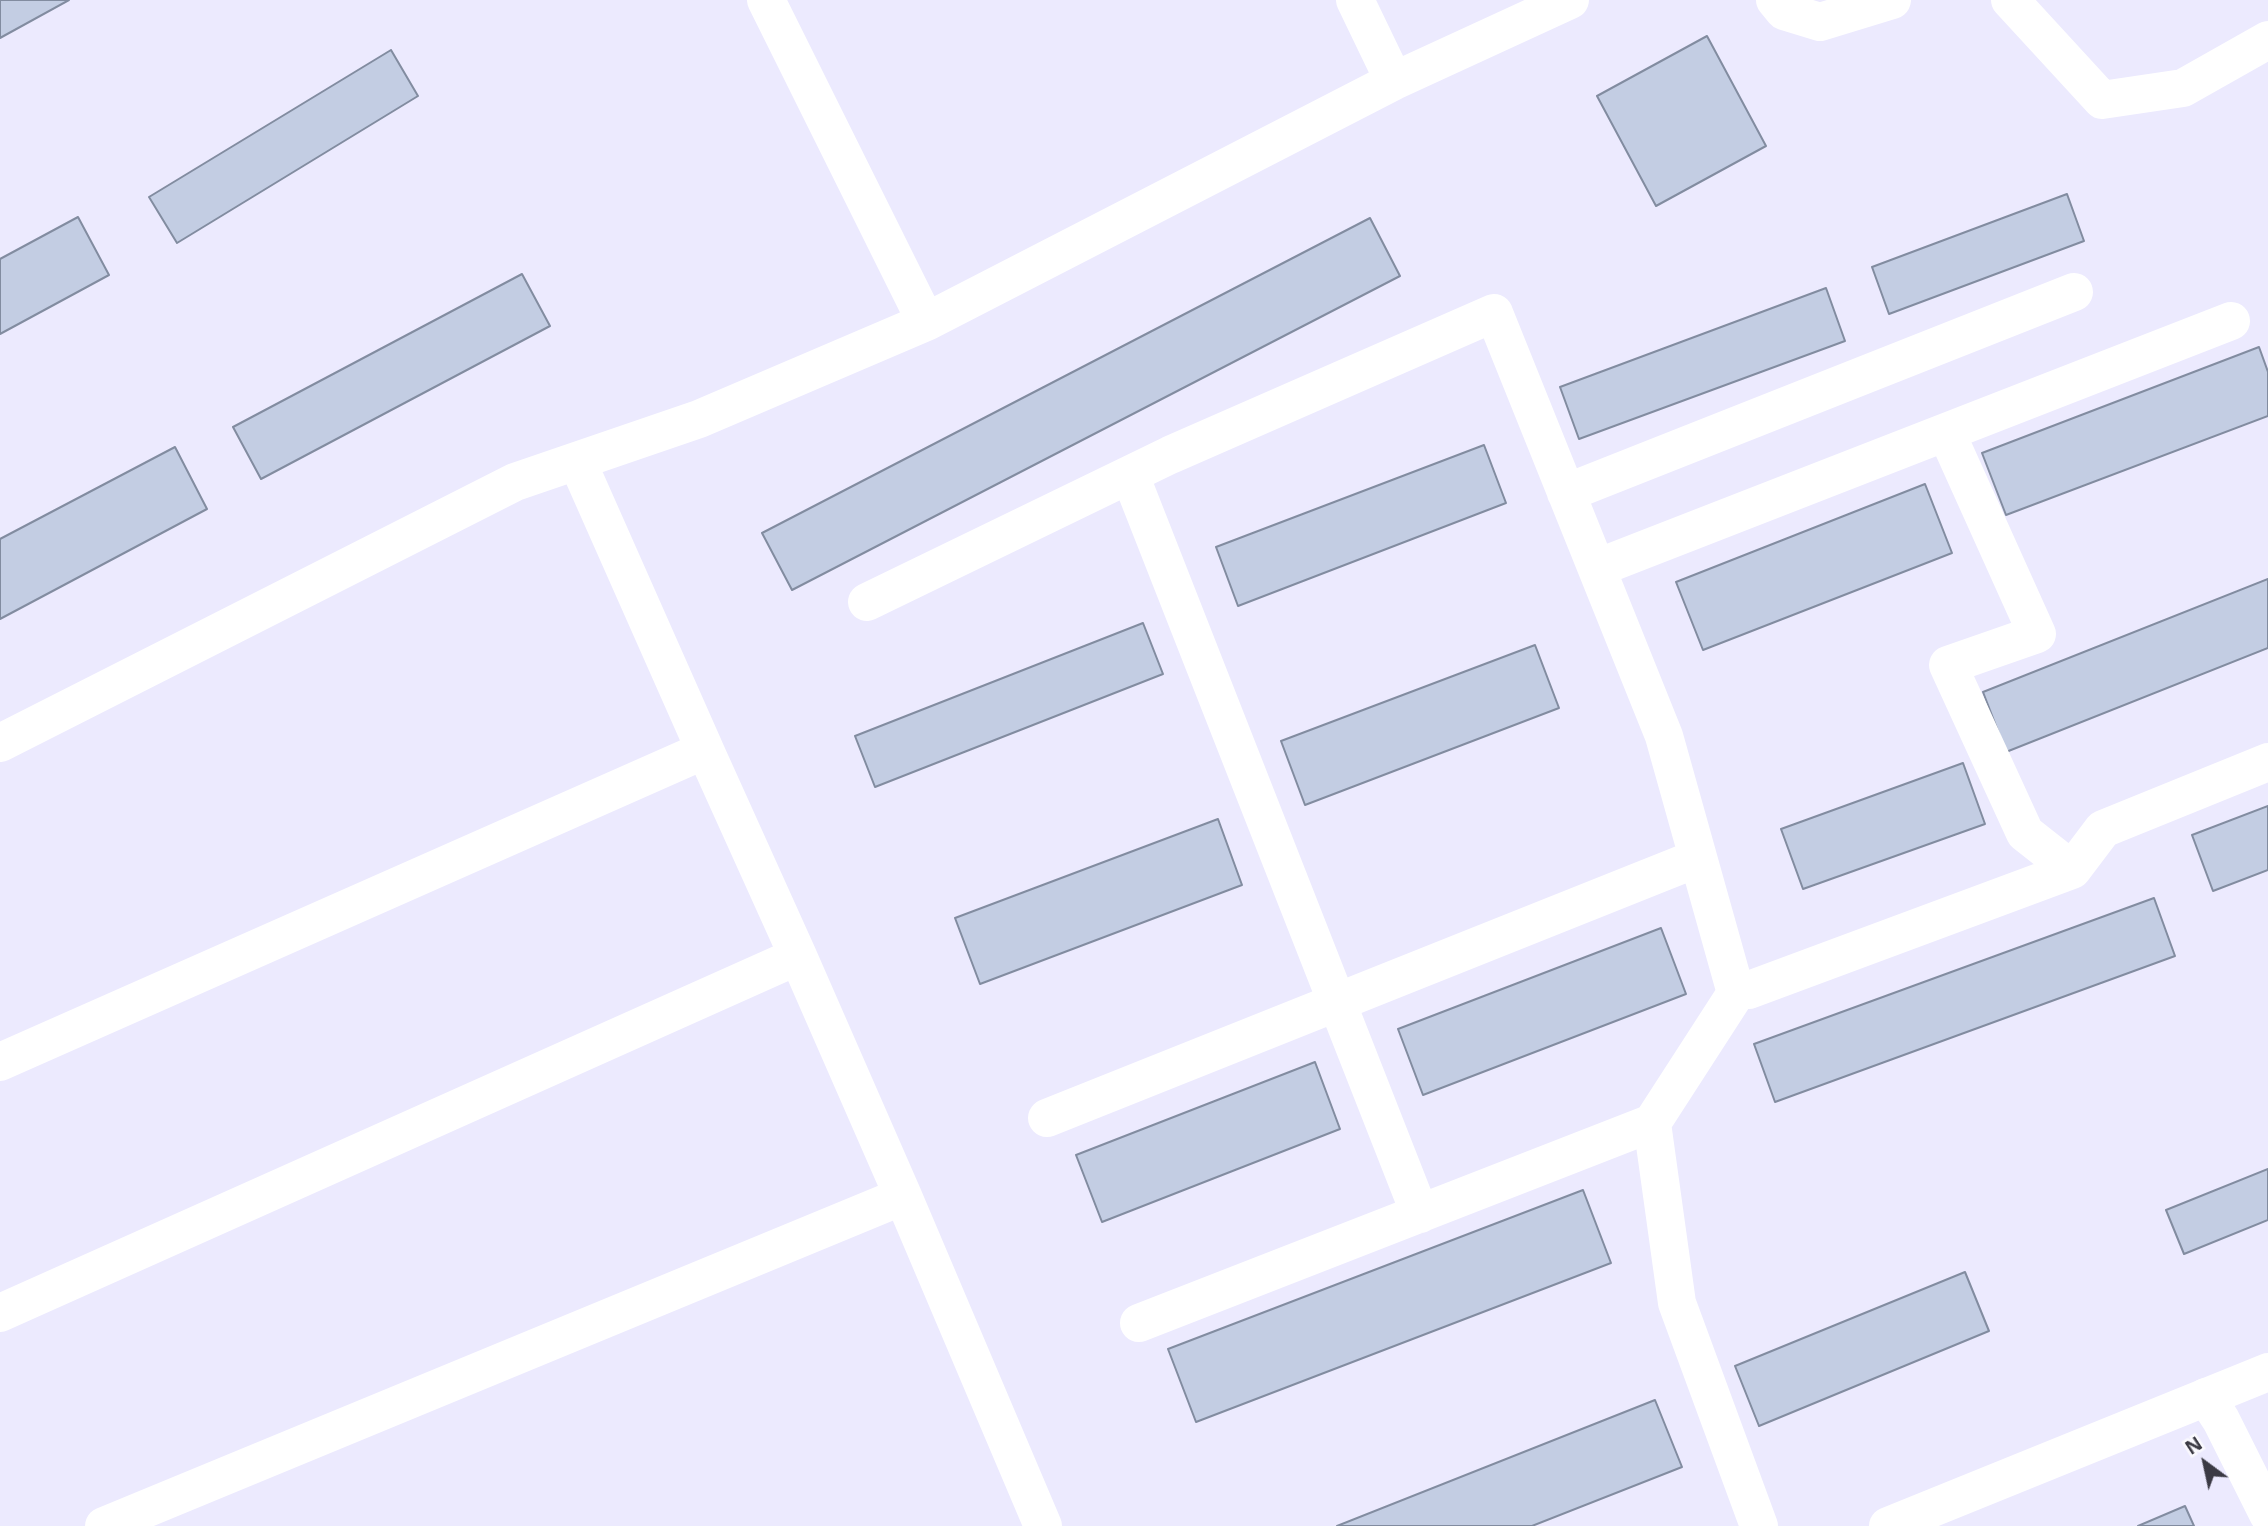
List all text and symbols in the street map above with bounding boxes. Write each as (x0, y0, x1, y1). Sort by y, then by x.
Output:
north arrow (2170, 1428, 2240, 1498)
text: N (2180, 1430, 2207, 1461)

